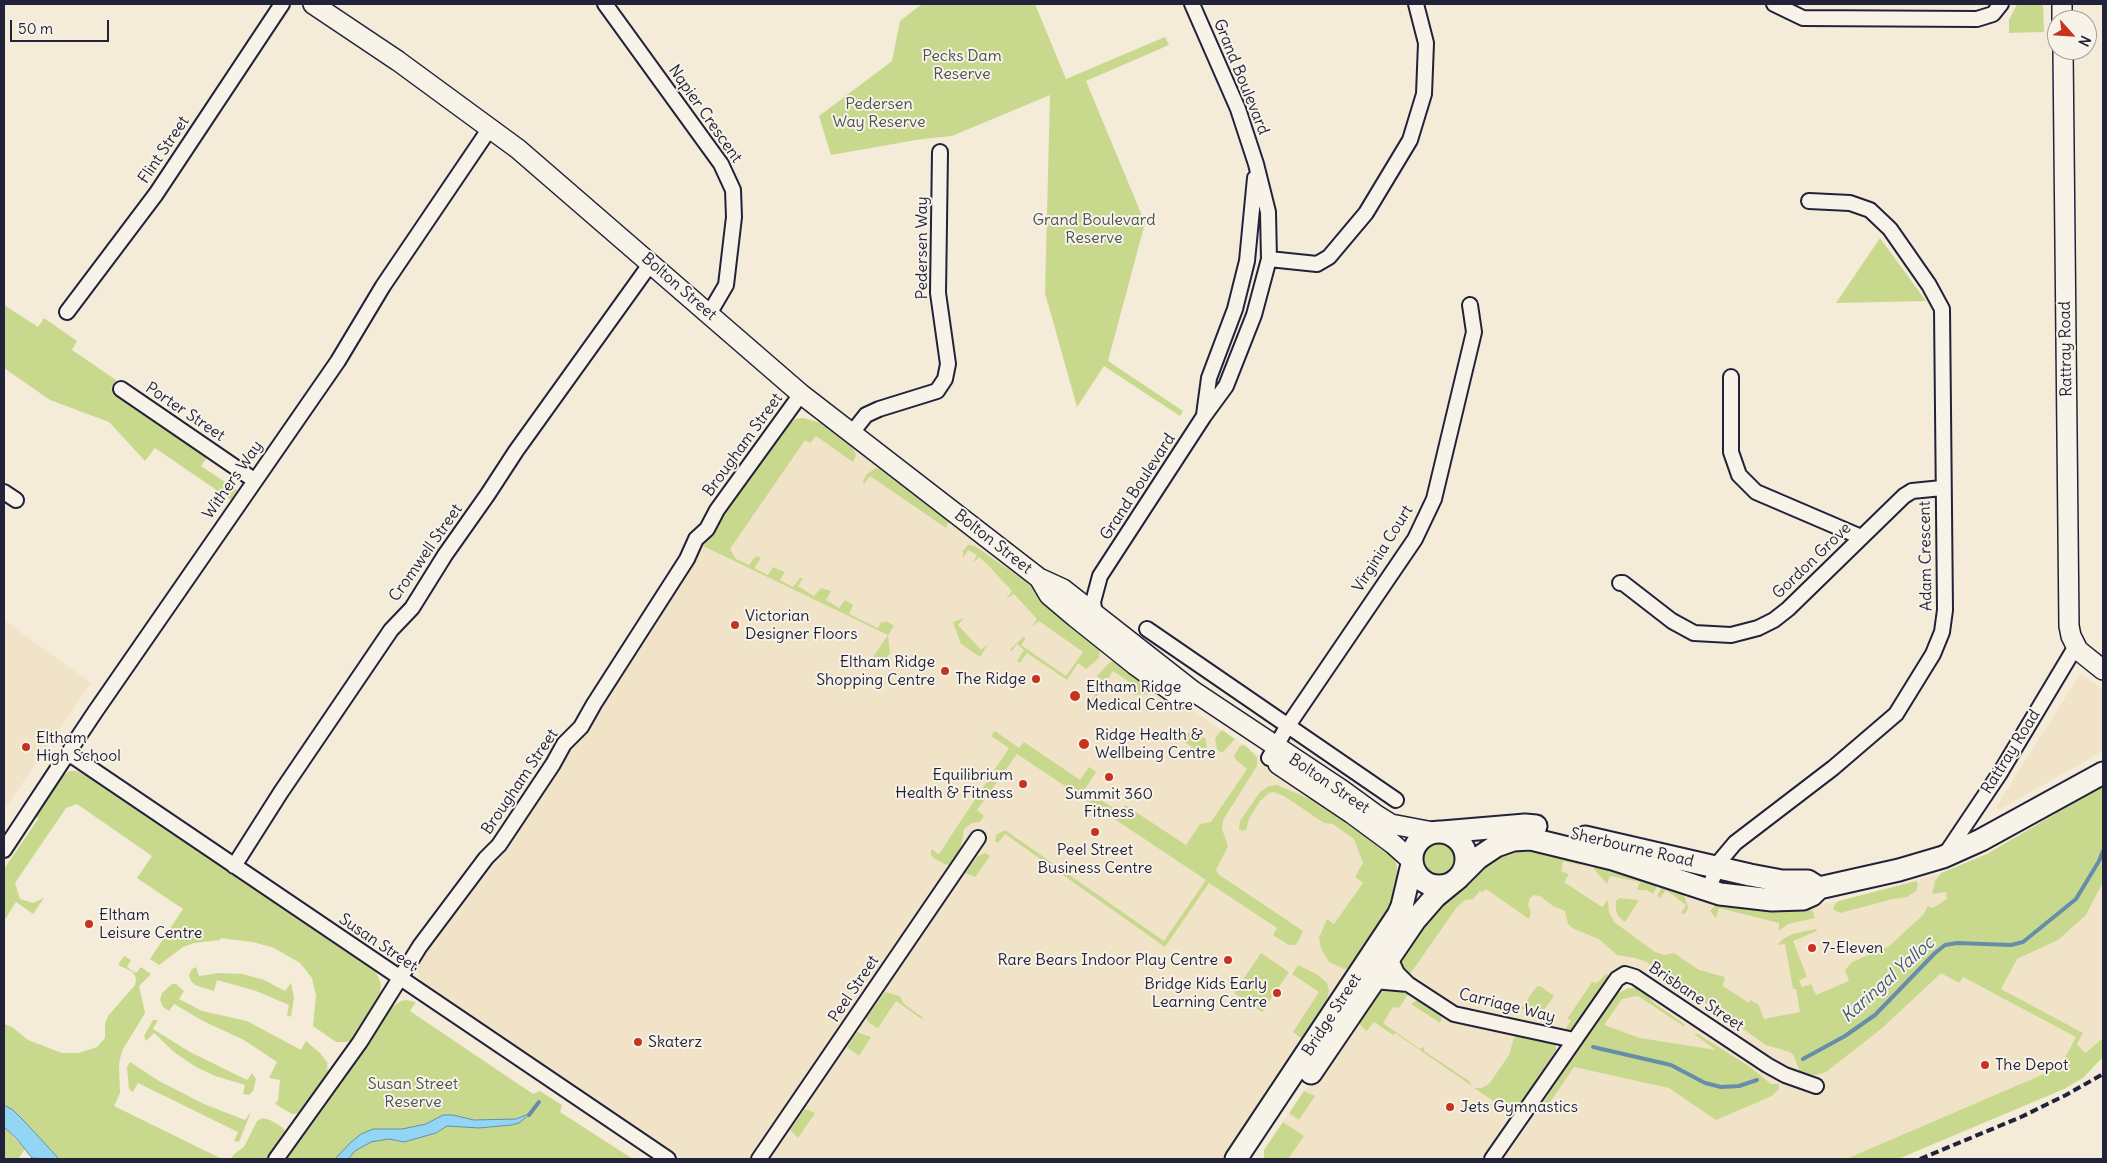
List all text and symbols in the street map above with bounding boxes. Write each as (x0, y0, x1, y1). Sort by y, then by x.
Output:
scale bar (12, 10, 111, 42)
north arrow (2047, 10, 2097, 60)
street label: Grand Boulevard (1209, 16, 1273, 138)
text: 50 m (18, 19, 53, 38)
text: N (2074, 33, 2095, 49)
park label: Pecks Dam Reserve (922, 46, 1002, 84)
street label: Napier Crescent (664, 61, 746, 167)
park label: Pedersen Way Reserve (832, 94, 926, 132)
street label: Flint Street (134, 113, 194, 187)
street label: Pedersen Way (912, 196, 932, 300)
park label: Grand Boulevard Reserve (1032, 210, 1156, 248)
street label: Bolton Street (638, 249, 720, 325)
street label: Rattray Road (2056, 301, 2076, 397)
street label: Porter Street (142, 378, 228, 446)
street label: Brougham Street (699, 390, 787, 500)
street label: Grand Boulevard (1096, 430, 1180, 544)
street label: Withers Way (199, 437, 267, 523)
street label: Cromwell Street (385, 501, 467, 605)
street label: Adam Crescent (1915, 501, 1937, 611)
street label: Virginia Court (1349, 502, 1417, 596)
street label: Bolton Street (950, 506, 1036, 578)
street label: Gordon Grove (1769, 519, 1855, 603)
place label: Victorian Designer Floors (745, 606, 857, 644)
marker: Victorian Designer Floors (729, 619, 741, 631)
place label: Eltham Ridge Shopping Centre (816, 652, 935, 690)
marker: Eltham Ridge Shopping Centre (939, 665, 951, 677)
place label: The Ridge (955, 669, 1026, 689)
marker: The Ridge (1030, 673, 1042, 685)
place label: Eltham Ridge Medical Centre (1086, 677, 1193, 715)
marker: Eltham Ridge Medical Centre (1068, 689, 1082, 703)
street label: Rattray Road (1977, 706, 2045, 798)
place label: Ridge Health & Wellbeing Centre (1095, 725, 1216, 763)
street label: Brougham Street (478, 726, 562, 838)
place label: Eltham High School (36, 728, 121, 766)
marker: Ridge Health & Wellbeing Centre (1077, 737, 1091, 751)
marker: Eltham High School (20, 741, 32, 753)
street label: Bolton Street (1285, 750, 1373, 818)
place label: Equilibrium Health & Fitness (895, 765, 1013, 803)
marker: Summit 360 Fitness (1103, 771, 1115, 783)
marker: Equilibrium Health & Fitness (1017, 778, 1029, 790)
place label: Summit 360 Fitness (1065, 784, 1153, 822)
street label: Sherbourne Road (1568, 824, 1696, 872)
marker: Peel Street Business Centre (1089, 826, 1101, 838)
place label: Peel Street Business Centre (1038, 840, 1152, 878)
place label: Eltham Leisure Centre (99, 905, 202, 943)
street label: Susan Street (335, 910, 421, 976)
marker: Eltham Leisure Centre (83, 918, 95, 930)
water label: Karingal Yalloc (1837, 932, 1939, 1028)
place label: 7-Eleven (1822, 938, 1883, 958)
marker: 7-Eleven (1806, 942, 1818, 954)
place label: Rare Bears Indoor Play Centre (998, 950, 1218, 970)
street label: Peel Street (825, 952, 883, 1026)
marker: Rare Bears Indoor Play Centre (1222, 954, 1234, 966)
street label: Brisbane Street (1645, 958, 1747, 1036)
street label: Bridge Street (1298, 970, 1366, 1060)
place label: Bridge Kids Early Learning Centre (1144, 974, 1267, 1012)
street label: Carriage Way (1457, 985, 1557, 1027)
marker: Bridge Kids Early Learning Centre (1271, 987, 1283, 999)
place label: Skaterz (648, 1032, 702, 1052)
marker: Skaterz (632, 1036, 644, 1048)
place label: The Depot (1995, 1055, 2068, 1075)
marker: The Depot (1979, 1059, 1991, 1071)
park label: Susan Street Reserve (368, 1074, 458, 1112)
place label: Jets Gymnastics (1460, 1097, 1578, 1117)
marker: Jets Gymnastics (1444, 1101, 1456, 1113)

